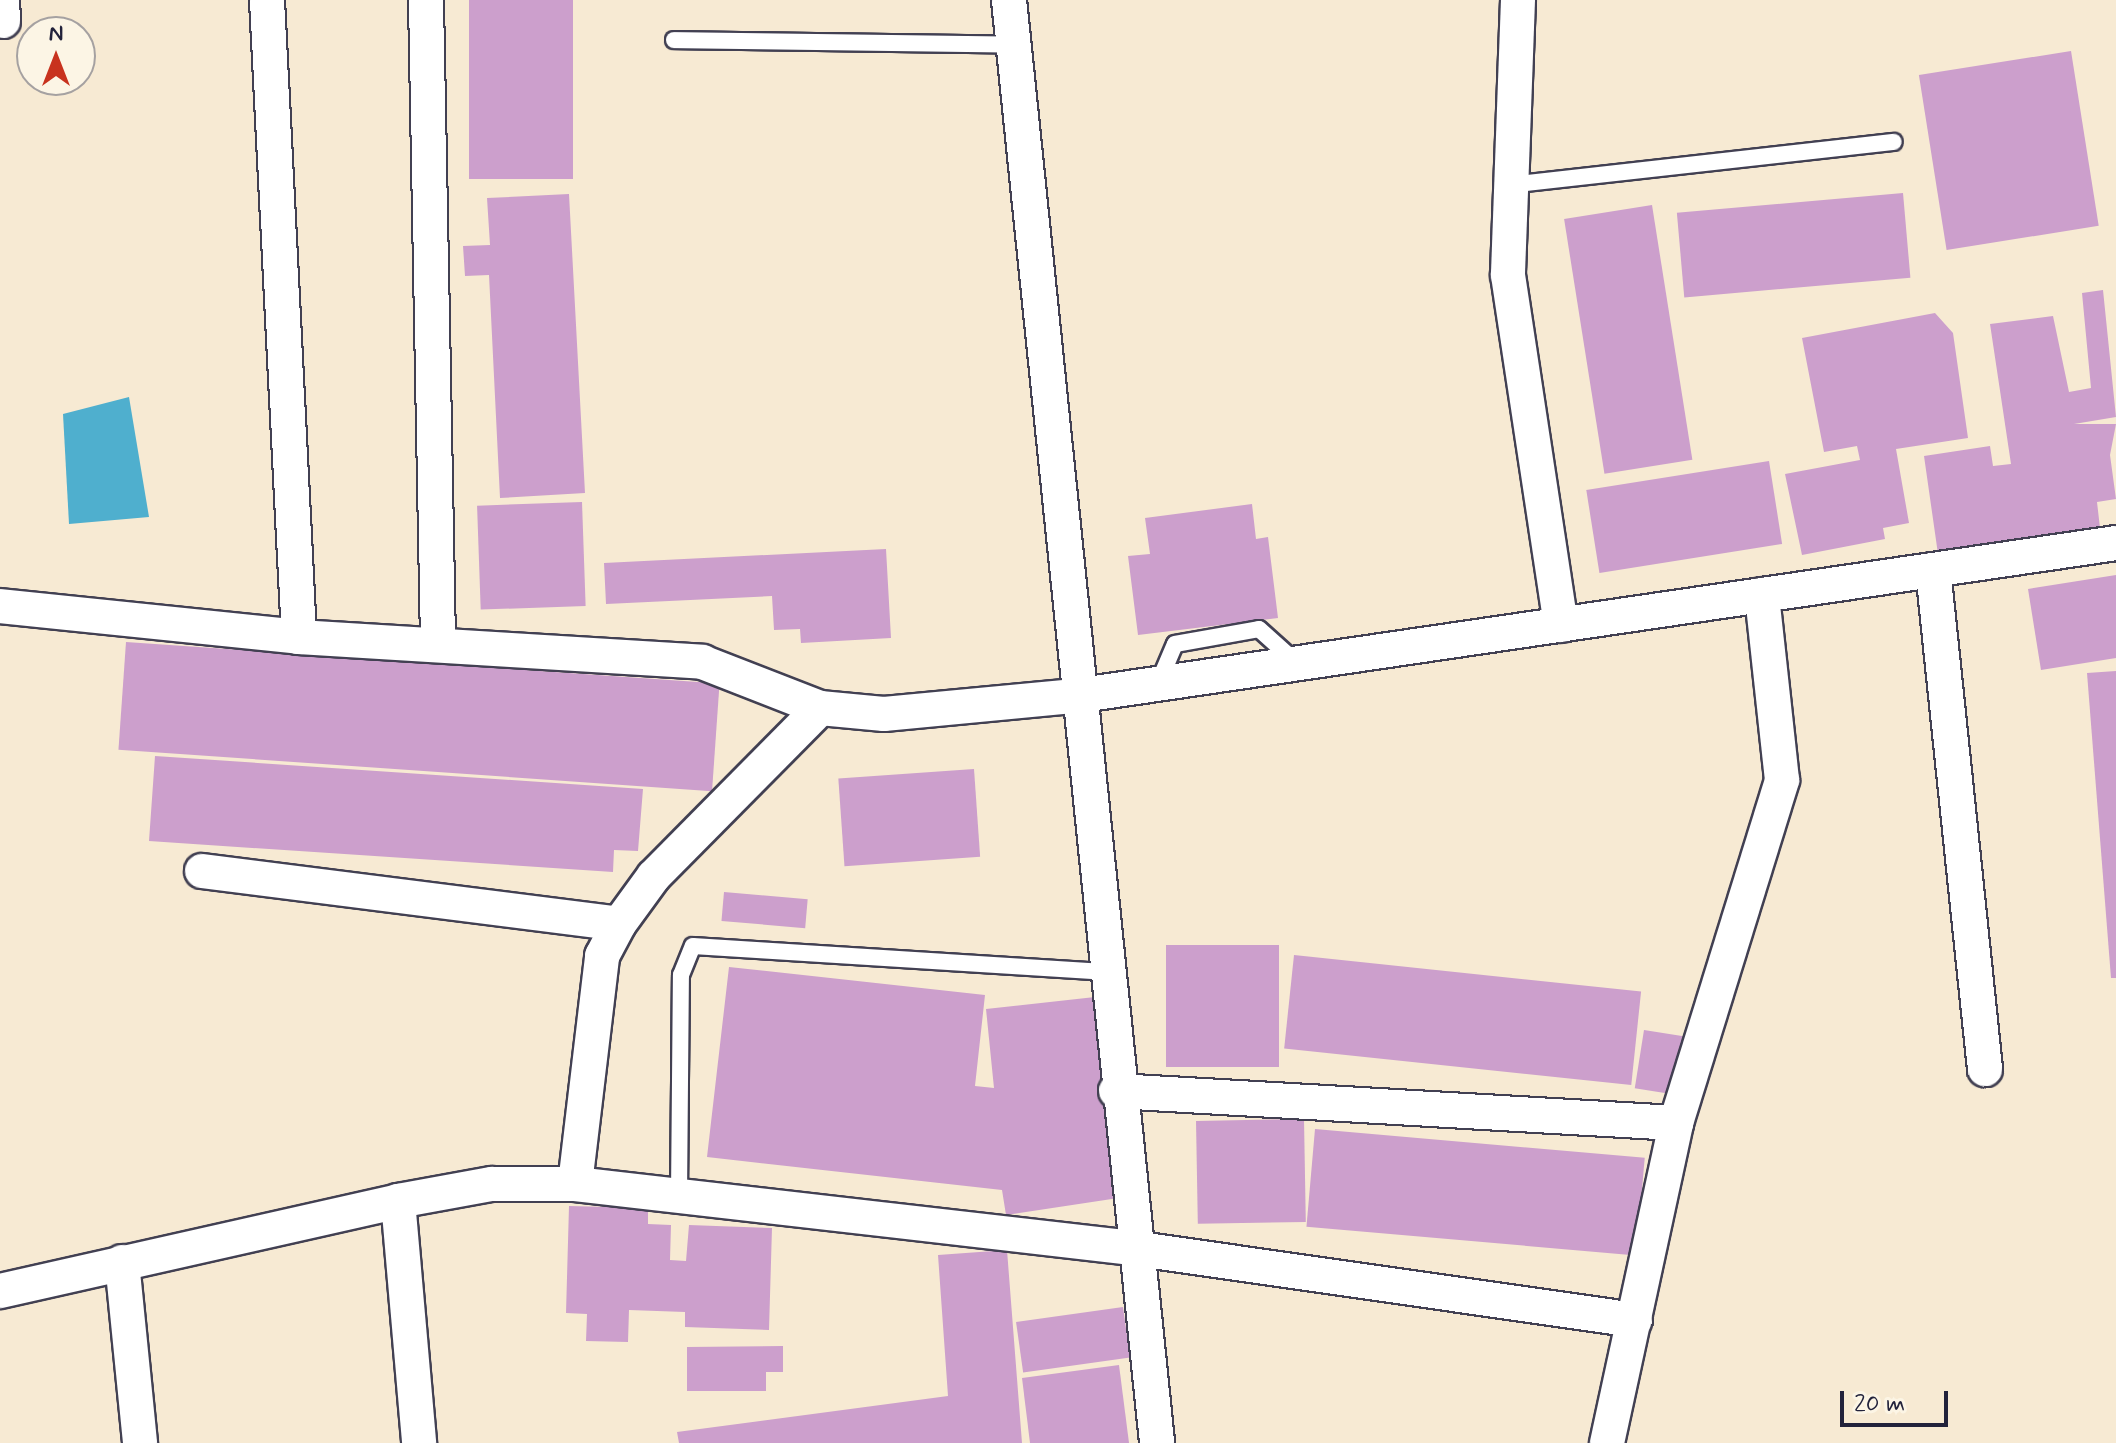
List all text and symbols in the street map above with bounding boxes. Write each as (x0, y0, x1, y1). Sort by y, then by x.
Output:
north arrow (16, 16, 96, 96)
text: N (49, 20, 63, 48)
scale bar (1844, 1375, 1952, 1425)
text: 20 m (1854, 1389, 1905, 1420)

